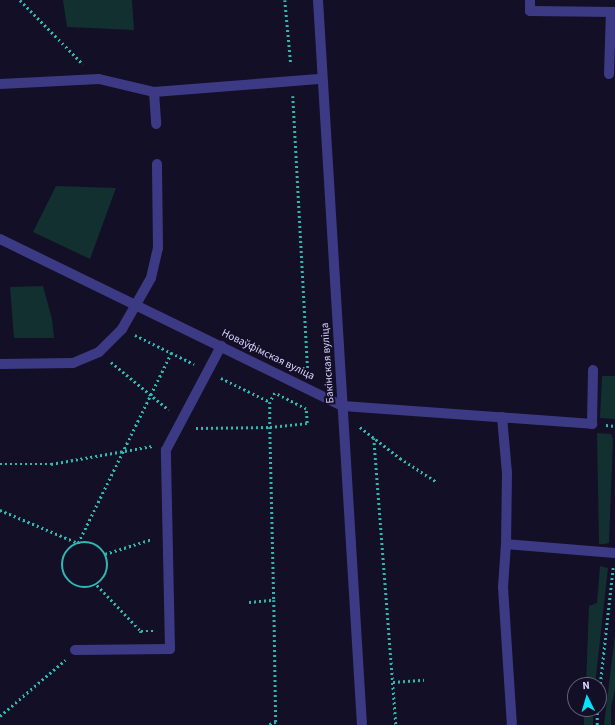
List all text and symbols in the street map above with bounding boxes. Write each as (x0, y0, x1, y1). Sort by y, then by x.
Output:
street label: Бакінская вуліца (319, 322, 337, 404)
street label: Новаўфімская вуліца (219, 327, 317, 383)
north arrow (567, 677, 607, 717)
text: N (582, 678, 590, 693)

